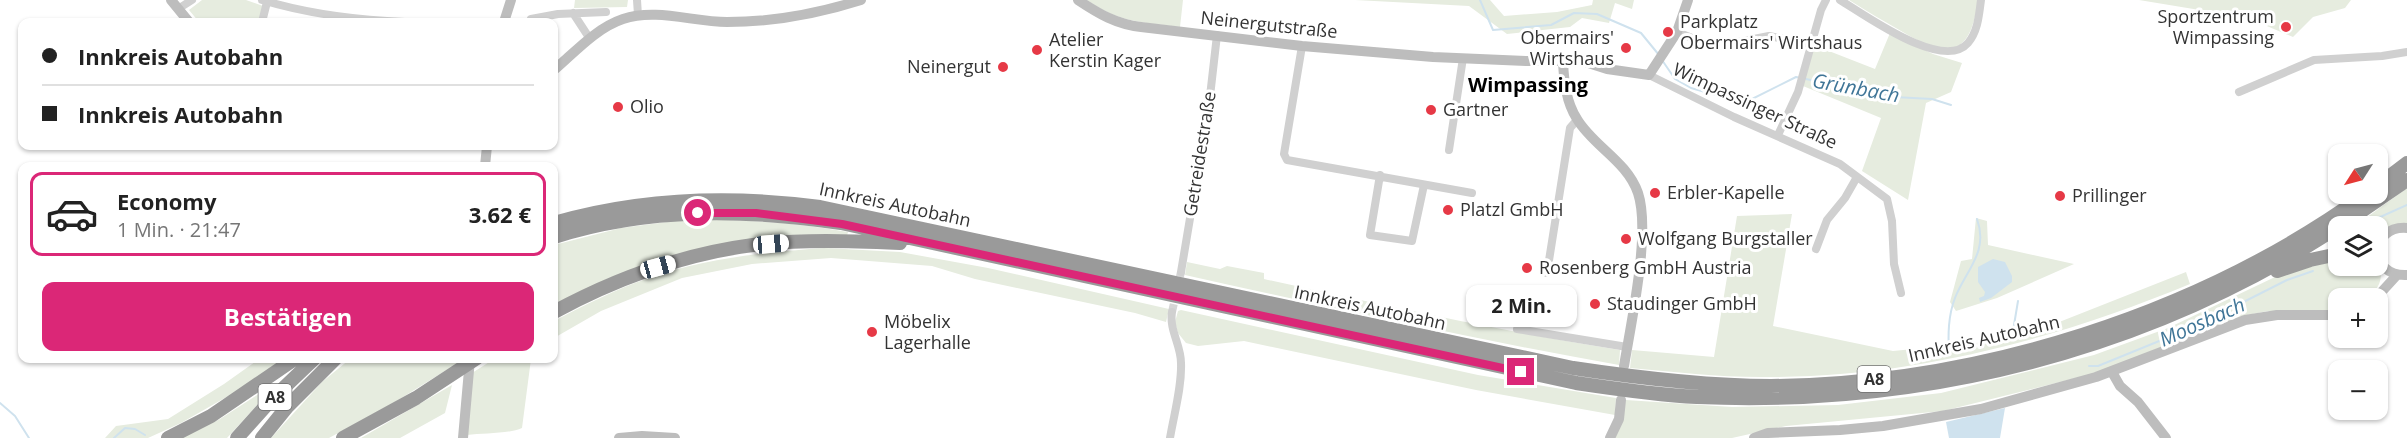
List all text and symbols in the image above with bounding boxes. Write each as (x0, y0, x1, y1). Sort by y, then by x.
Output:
place label: Sportzentrum Wimpassing (2157, 4, 2274, 49)
street label: Neinergutstraße (1199, 5, 1339, 43)
place label: Parkplatz Obermairs' Wirtshaus (1680, 9, 1862, 54)
marker: Sportzentrum Wimpassing (2279, 20, 2293, 34)
place label: Obermairs' Wirtshaus (1520, 25, 1614, 70)
marker: Parkplatz Obermairs' Wirtshaus (1661, 25, 1675, 39)
place label: Atelier Kerstin Kager (1049, 27, 1162, 72)
text: Innkreis Autobahn (78, 41, 283, 71)
marker: Obermairs' Wirtshaus (1619, 41, 1633, 55)
marker: Atelier Kerstin Kager (1030, 43, 1044, 57)
place label: Neinergut (907, 54, 991, 78)
street label: Wimpassinger Straße (1669, 57, 1841, 154)
marker: Neinergut (996, 60, 1010, 74)
water label: Grünbach (1810, 67, 1902, 108)
district label: Wimpassing (1468, 71, 1589, 98)
street label: Getreidestraße (1177, 90, 1221, 218)
place label: Olio (630, 94, 664, 118)
place label: Gartner (1443, 97, 1509, 121)
text: Innkreis Autobahn (78, 99, 283, 129)
marker: Olio (611, 100, 625, 114)
marker: Gartner (1424, 103, 1438, 117)
north arrow (2328, 144, 2388, 204)
map controls (2328, 144, 2388, 420)
street label: Innkreis Autobahn (817, 176, 973, 232)
place label: Erbler-Kapelle (1667, 180, 1785, 204)
place label: Prillinger (2072, 183, 2147, 207)
text: Economy (117, 186, 216, 216)
marker: Erbler-Kapelle (1648, 186, 1662, 200)
icon: car (45, 187, 99, 241)
marker: Prillinger (2053, 189, 2067, 203)
place label: Platzl GmbH (1460, 197, 1563, 221)
text: 3.62 € (469, 199, 531, 229)
route start (684, 199, 711, 226)
marker: Platzl GmbH (1441, 203, 1455, 217)
text: 1 Min. · 21:47 (117, 216, 241, 243)
button: layers (2328, 216, 2388, 276)
place label: Wolfgang Burgstaller (1638, 226, 1813, 250)
marker: Wolfgang Burgstaller (1619, 232, 1633, 246)
car (752, 233, 790, 255)
car (638, 254, 678, 280)
place label: Rosenberg GmbH Austria (1539, 255, 1752, 279)
marker: Rosenberg GmbH Austria (1520, 261, 1534, 275)
street label: Innkreis Autobahn (1292, 279, 1448, 335)
button: Bestätigen (42, 282, 534, 351)
callout: 2 Min. (1466, 285, 1576, 327)
button: + (2328, 288, 2388, 348)
place label: Staudinger GmbH (1607, 291, 1757, 315)
water label: Moosbach (2155, 291, 2249, 352)
text: 2 Min. (1491, 292, 1552, 319)
marker: Staudinger GmbH (1588, 297, 1602, 311)
place label: Möbelix Lagerhalle (884, 309, 971, 354)
street label: Innkreis Autobahn (1906, 309, 2062, 367)
marker: Möbelix Lagerhalle (865, 325, 879, 339)
route end (1507, 358, 1534, 385)
button: − (2328, 360, 2388, 420)
road number: A8 (1858, 366, 1890, 392)
road number: A8 (258, 384, 292, 410)

